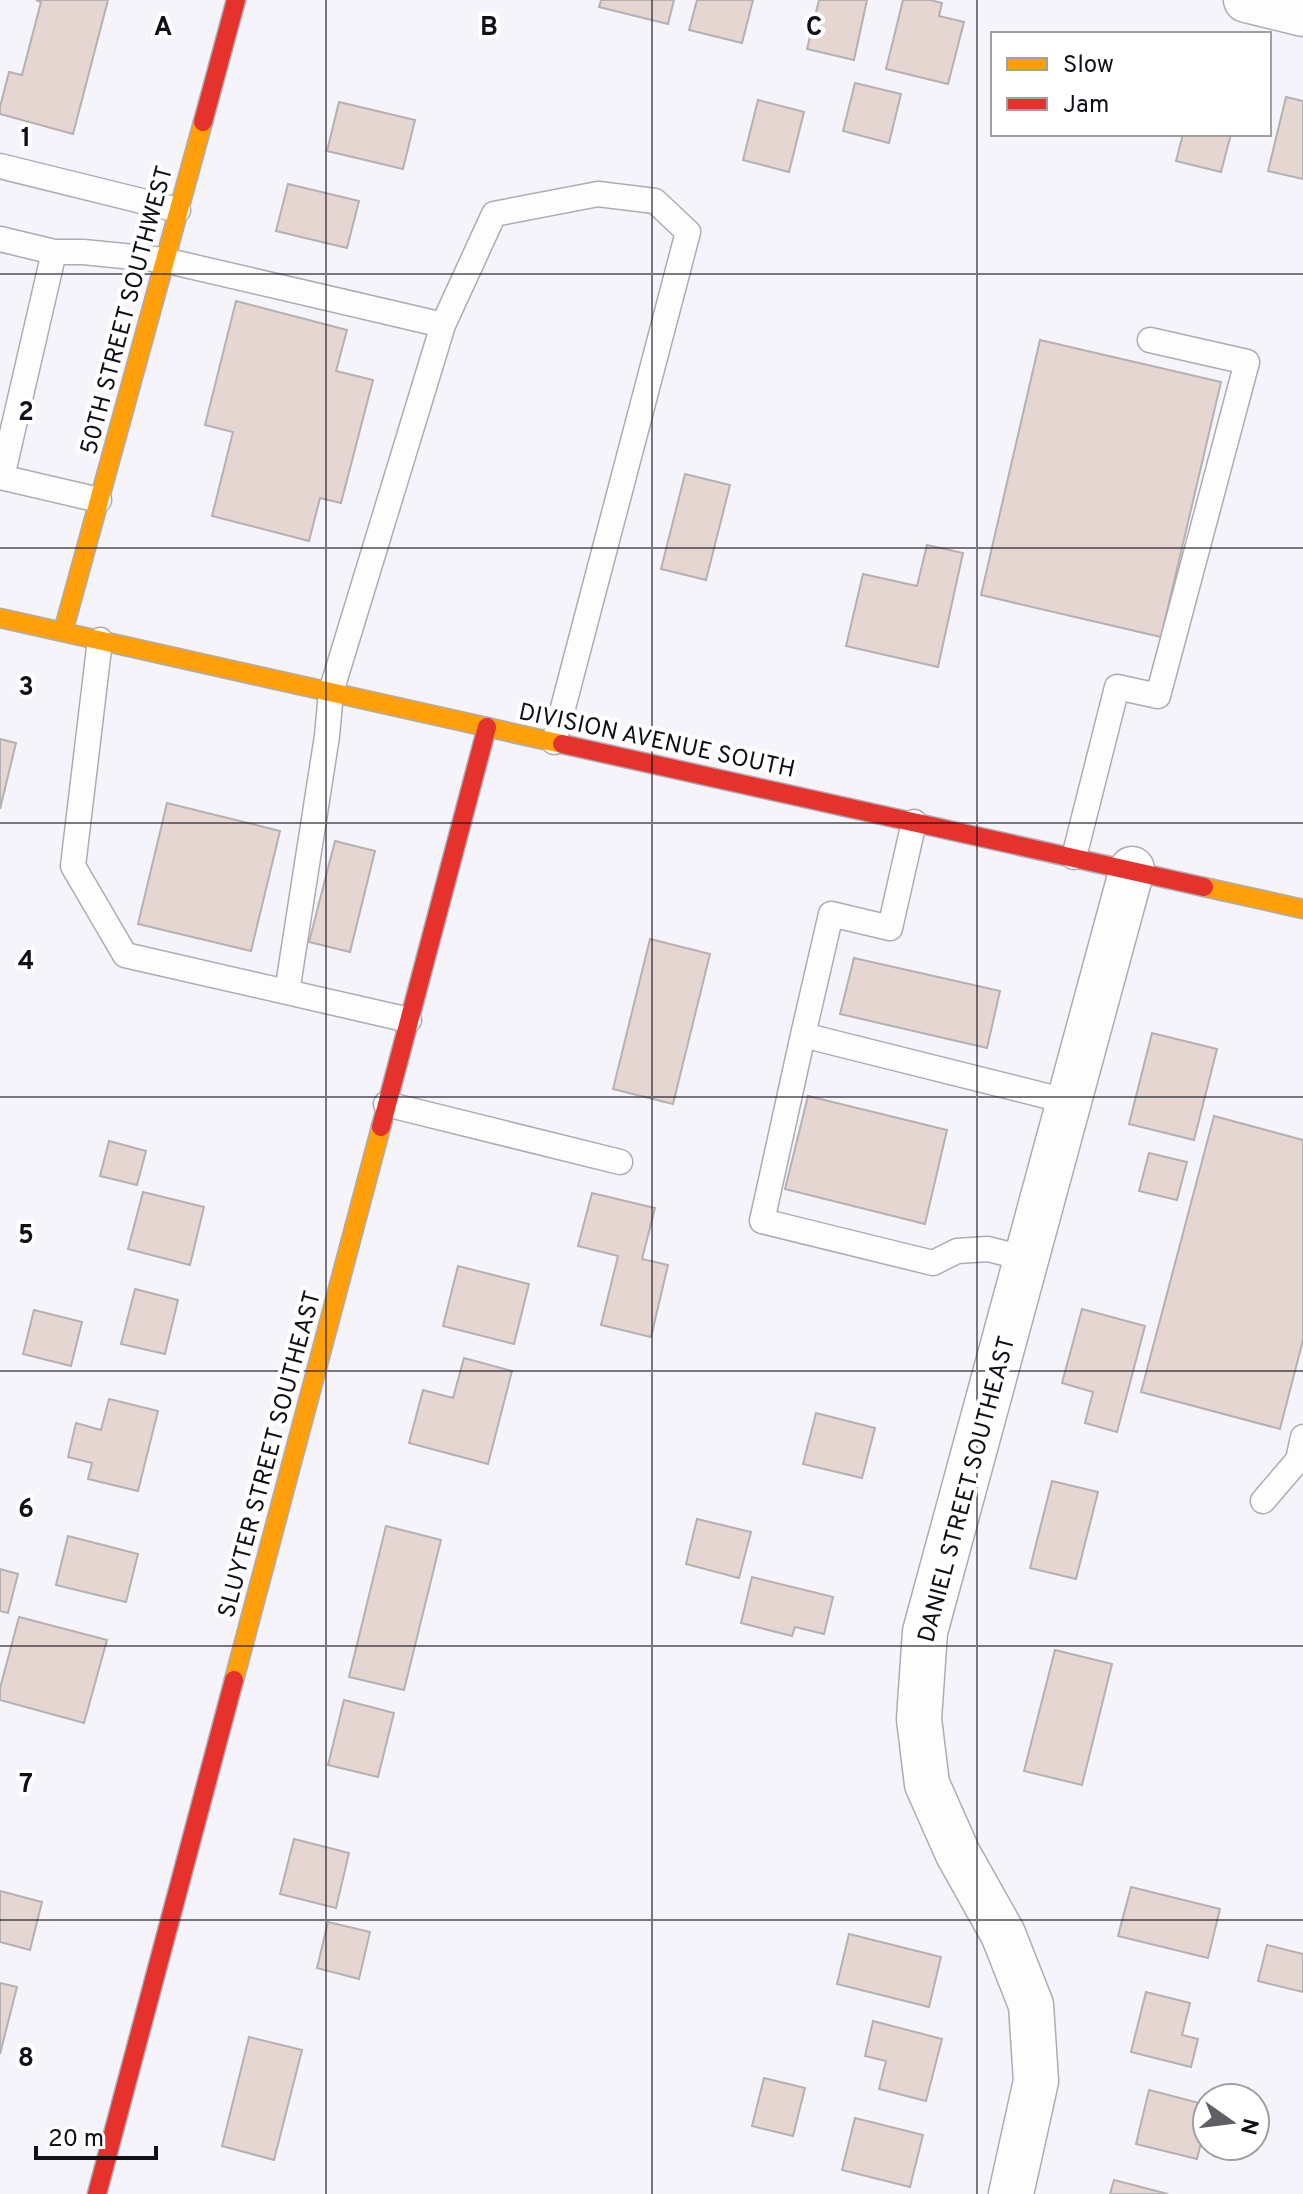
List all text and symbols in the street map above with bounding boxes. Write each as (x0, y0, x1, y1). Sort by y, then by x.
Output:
text: A (154, 12, 172, 45)
text: B (480, 12, 498, 45)
text: C (806, 12, 822, 45)
legend (991, 32, 1271, 136)
text: Slow (1063, 51, 1114, 81)
text: Jam (1063, 91, 1109, 121)
text: 1 (21, 123, 31, 156)
street label: 50TH STREET SOUTHWEST (75, 163, 181, 458)
text: 2 (18, 397, 34, 430)
text: 3 (18, 672, 34, 705)
street label: DIVISION AVENUE SOUTH (516, 698, 798, 786)
text: 4 (18, 946, 34, 979)
text: 5 (18, 1220, 34, 1253)
street label: SLUYTER STREET SOUTHEAST (213, 1288, 329, 1621)
street label: DANIEL STREET SOUTHEAST (913, 1333, 1023, 1646)
text: 6 (18, 1494, 34, 1527)
text: 7 (19, 1769, 33, 1802)
text: 8 (18, 2043, 34, 2076)
north arrow (1191, 2082, 1271, 2162)
scale bar (36, 2110, 156, 2160)
text: N (1233, 2115, 1263, 2137)
text: 20 m (48, 2125, 104, 2155)

